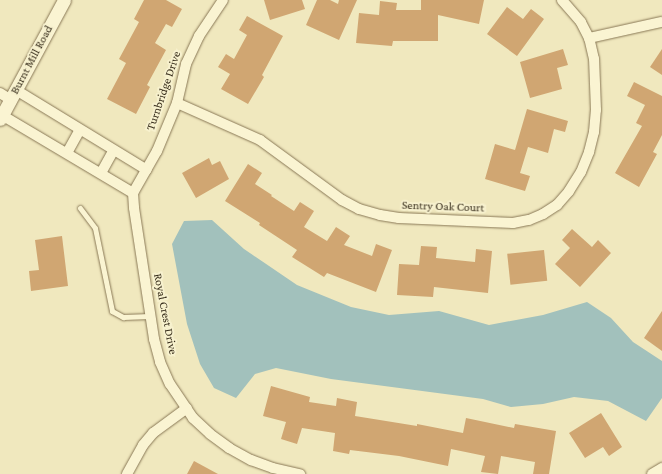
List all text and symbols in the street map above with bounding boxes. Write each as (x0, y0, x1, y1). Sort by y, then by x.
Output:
street label: Burnt Mill Road (8, 23, 56, 97)
street label: Turnbridge Drive (144, 50, 184, 132)
street label: Sentry Oak Court (402, 198, 484, 216)
street label: Royal Crest Drive (150, 272, 180, 356)

